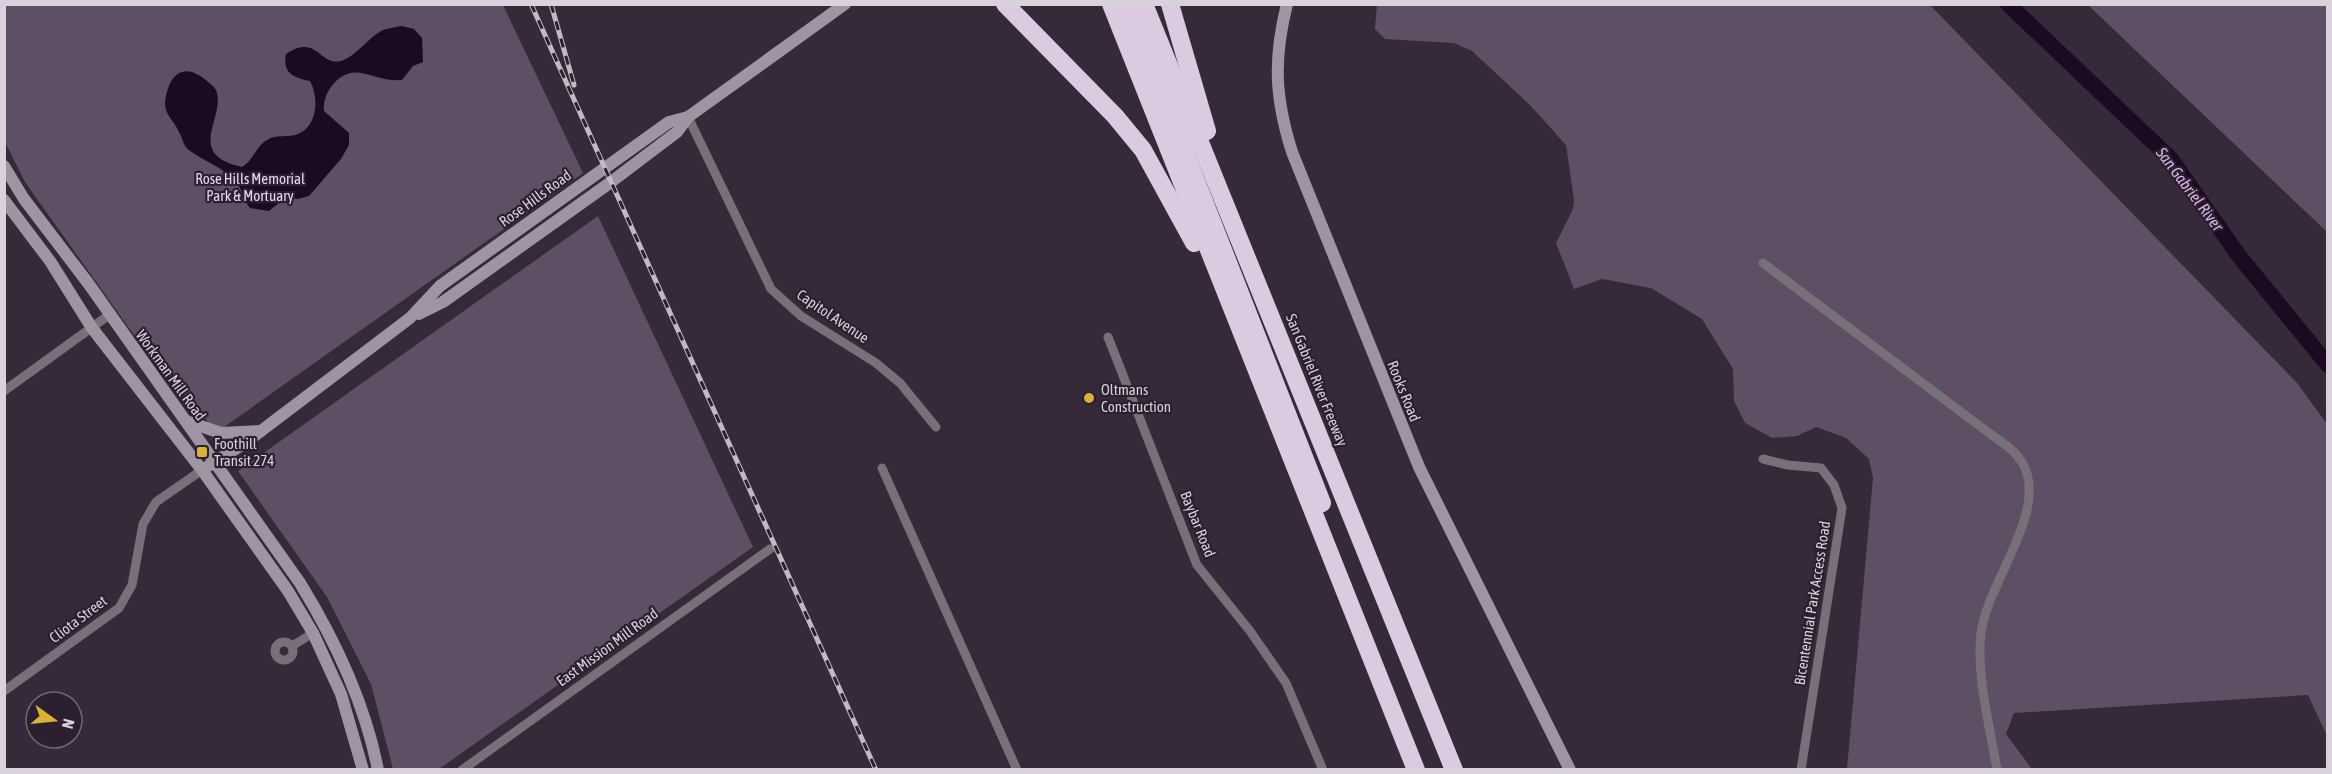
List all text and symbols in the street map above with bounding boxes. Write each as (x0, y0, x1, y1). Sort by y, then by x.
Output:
water label: San Gabriel River (2152, 143, 2228, 235)
street label: Rose Hills Road (496, 166, 574, 230)
park label: Rose Hills Memorial Park & Mortuary (195, 170, 305, 204)
street label: Capitol Avenue (794, 286, 872, 346)
street label: San Gabriel River Freeway (1283, 311, 1351, 449)
street label: Workman Mill Road (132, 326, 210, 424)
street label: Rooks Road (1384, 358, 1424, 424)
place label: Oltmans Construction (1101, 381, 1171, 415)
marker: Oltmans Construction (1082, 391, 1096, 405)
place label: Foothill Transit 274 (214, 435, 274, 469)
marker: Foothill Transit 274 (195, 445, 209, 459)
street label: Baybar Road (1177, 489, 1219, 559)
street label: Bicentennial Park Access Road (1791, 520, 1833, 686)
street label: Cliota Street (46, 592, 110, 646)
street label: East Mission Mill Road (553, 605, 661, 689)
north arrow (24, 690, 84, 750)
text: N (59, 717, 78, 731)

